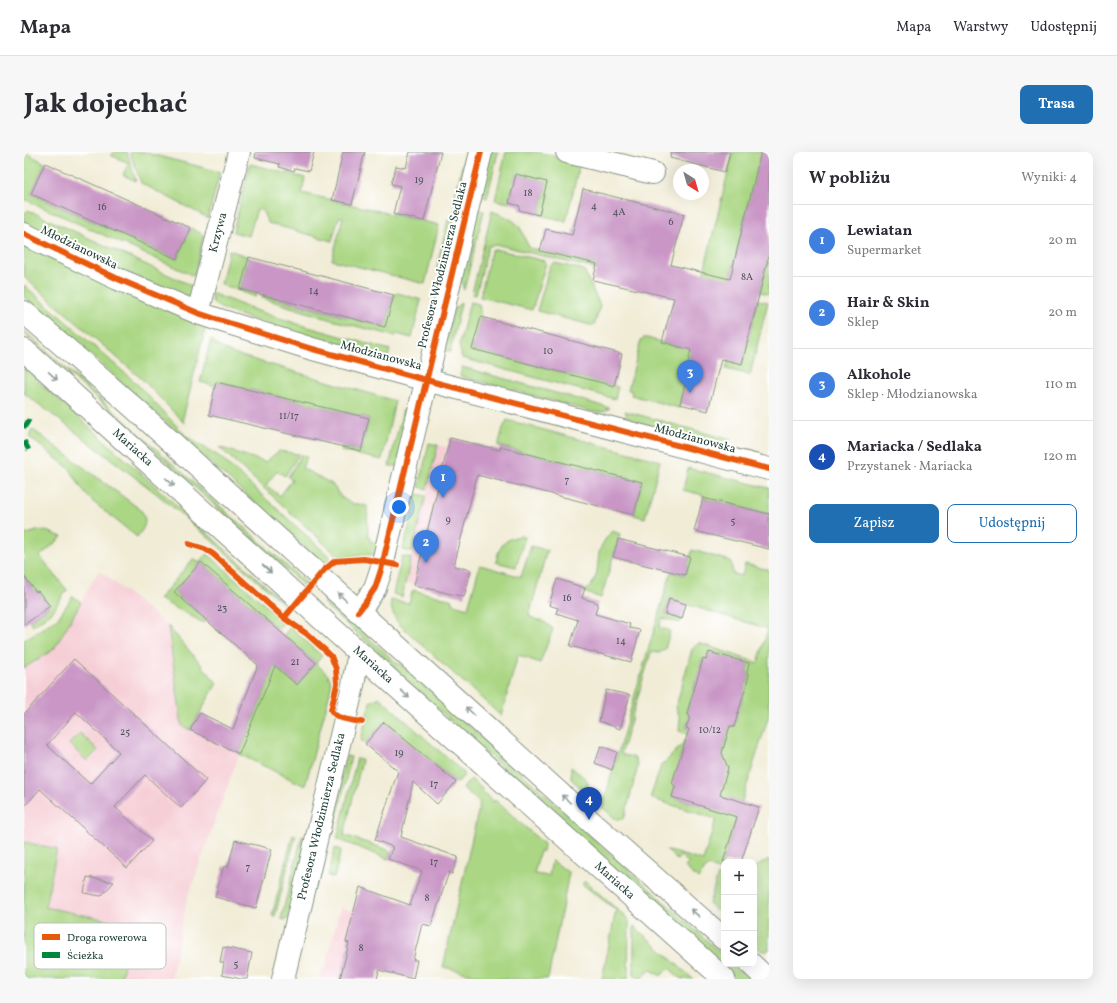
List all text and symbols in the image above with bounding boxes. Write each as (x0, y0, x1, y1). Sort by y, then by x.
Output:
text: Mapa (20, 15, 71, 41)
text: Mapa (896, 18, 931, 37)
text: Warstwy (953, 18, 1008, 37)
text: Udostępnij (1030, 18, 1097, 37)
text: Jak dojechać (24, 85, 187, 124)
button: Trasa (1020, 85, 1093, 124)
north arrow (673, 164, 709, 200)
text: W pobliżu (809, 167, 890, 190)
text: Wyniki: 4 (1021, 169, 1077, 187)
house number: 19 (414, 173, 424, 187)
street label: Profesora Włodzimierza Sedlaka (414, 180, 472, 350)
house number: 18 (524, 186, 532, 200)
house number: 4 (591, 199, 597, 213)
house number: 16 (98, 200, 106, 214)
house number: 4A (612, 205, 626, 219)
street label: Krzywa (206, 211, 231, 254)
house number: 6 (668, 215, 674, 229)
text: Lewiatan (847, 221, 912, 242)
street label: Młodzianowska (38, 222, 120, 274)
text: 1 (819, 232, 825, 250)
text: 20 m (1048, 232, 1077, 250)
text: Supermarket (847, 242, 922, 260)
house number: 8A (741, 270, 753, 284)
house number: 14 (309, 284, 319, 298)
text: Hair & Skin (847, 293, 930, 314)
text: 2 (819, 304, 825, 322)
text: 20 m (1048, 304, 1077, 322)
text: Sklep (847, 314, 879, 332)
street label: Młodzianowska (338, 337, 424, 375)
house number: 10 (543, 344, 553, 358)
pin: 3 (677, 360, 703, 393)
text: Alkohole (847, 365, 911, 386)
one-way arrow (48, 372, 58, 381)
text: 3 (819, 376, 825, 394)
text: 110 m (1045, 376, 1077, 394)
text: Sklep · Młodzianowska (847, 386, 977, 404)
house number: 11/17 (279, 409, 299, 423)
street label: Młodzianowska (652, 420, 738, 458)
street label: Mariacka (109, 425, 156, 470)
text: Mariacka / Sedlaka (847, 437, 982, 458)
text: 4 (818, 448, 826, 466)
text: 120 m (1043, 448, 1077, 466)
text: Przystanek · Mariacka (847, 458, 972, 476)
pin: 1 (430, 465, 456, 498)
house number: 7 (565, 473, 570, 487)
one-way arrow (165, 478, 175, 487)
your location (389, 497, 409, 517)
button: Zapisz (809, 504, 939, 543)
button: Udostępnij (947, 504, 1077, 543)
house number: 9 (445, 513, 451, 527)
house number: 5 (731, 514, 736, 528)
pin: 2 (413, 530, 439, 563)
one-way arrow (262, 564, 272, 574)
house number: 16 (563, 591, 571, 605)
one-way arrow (336, 592, 347, 601)
house number: 23 (217, 601, 227, 615)
house number: 14 (616, 634, 626, 648)
street label: Mariacka (349, 643, 397, 688)
house number: 21 (290, 655, 300, 669)
one-way arrow (399, 689, 409, 698)
one-way arrow (465, 706, 475, 716)
house number: 10/12 (699, 723, 721, 737)
house number: 25 (120, 725, 130, 739)
street label: Profesora Włodzimierza Sedlaka (294, 731, 350, 902)
house number: 19 (394, 746, 404, 760)
house number: 17 (430, 777, 439, 791)
pin: 4 (576, 787, 602, 820)
one-way arrow (561, 794, 571, 803)
house number: 17 (430, 855, 439, 869)
street label: Mariacka (591, 859, 638, 903)
map controls (721, 859, 757, 967)
button: + (721, 859, 757, 895)
house number: 7 (246, 860, 251, 874)
house number: 8 (424, 891, 430, 905)
button: − (721, 895, 757, 931)
one-way arrow (689, 908, 700, 917)
legend (34, 923, 166, 969)
text: Droga rowerowa (67, 931, 148, 946)
button: layers (721, 931, 757, 967)
house number: 8 (358, 941, 364, 955)
text: Ścieżka (67, 949, 104, 964)
house number: 5 (234, 957, 239, 971)

